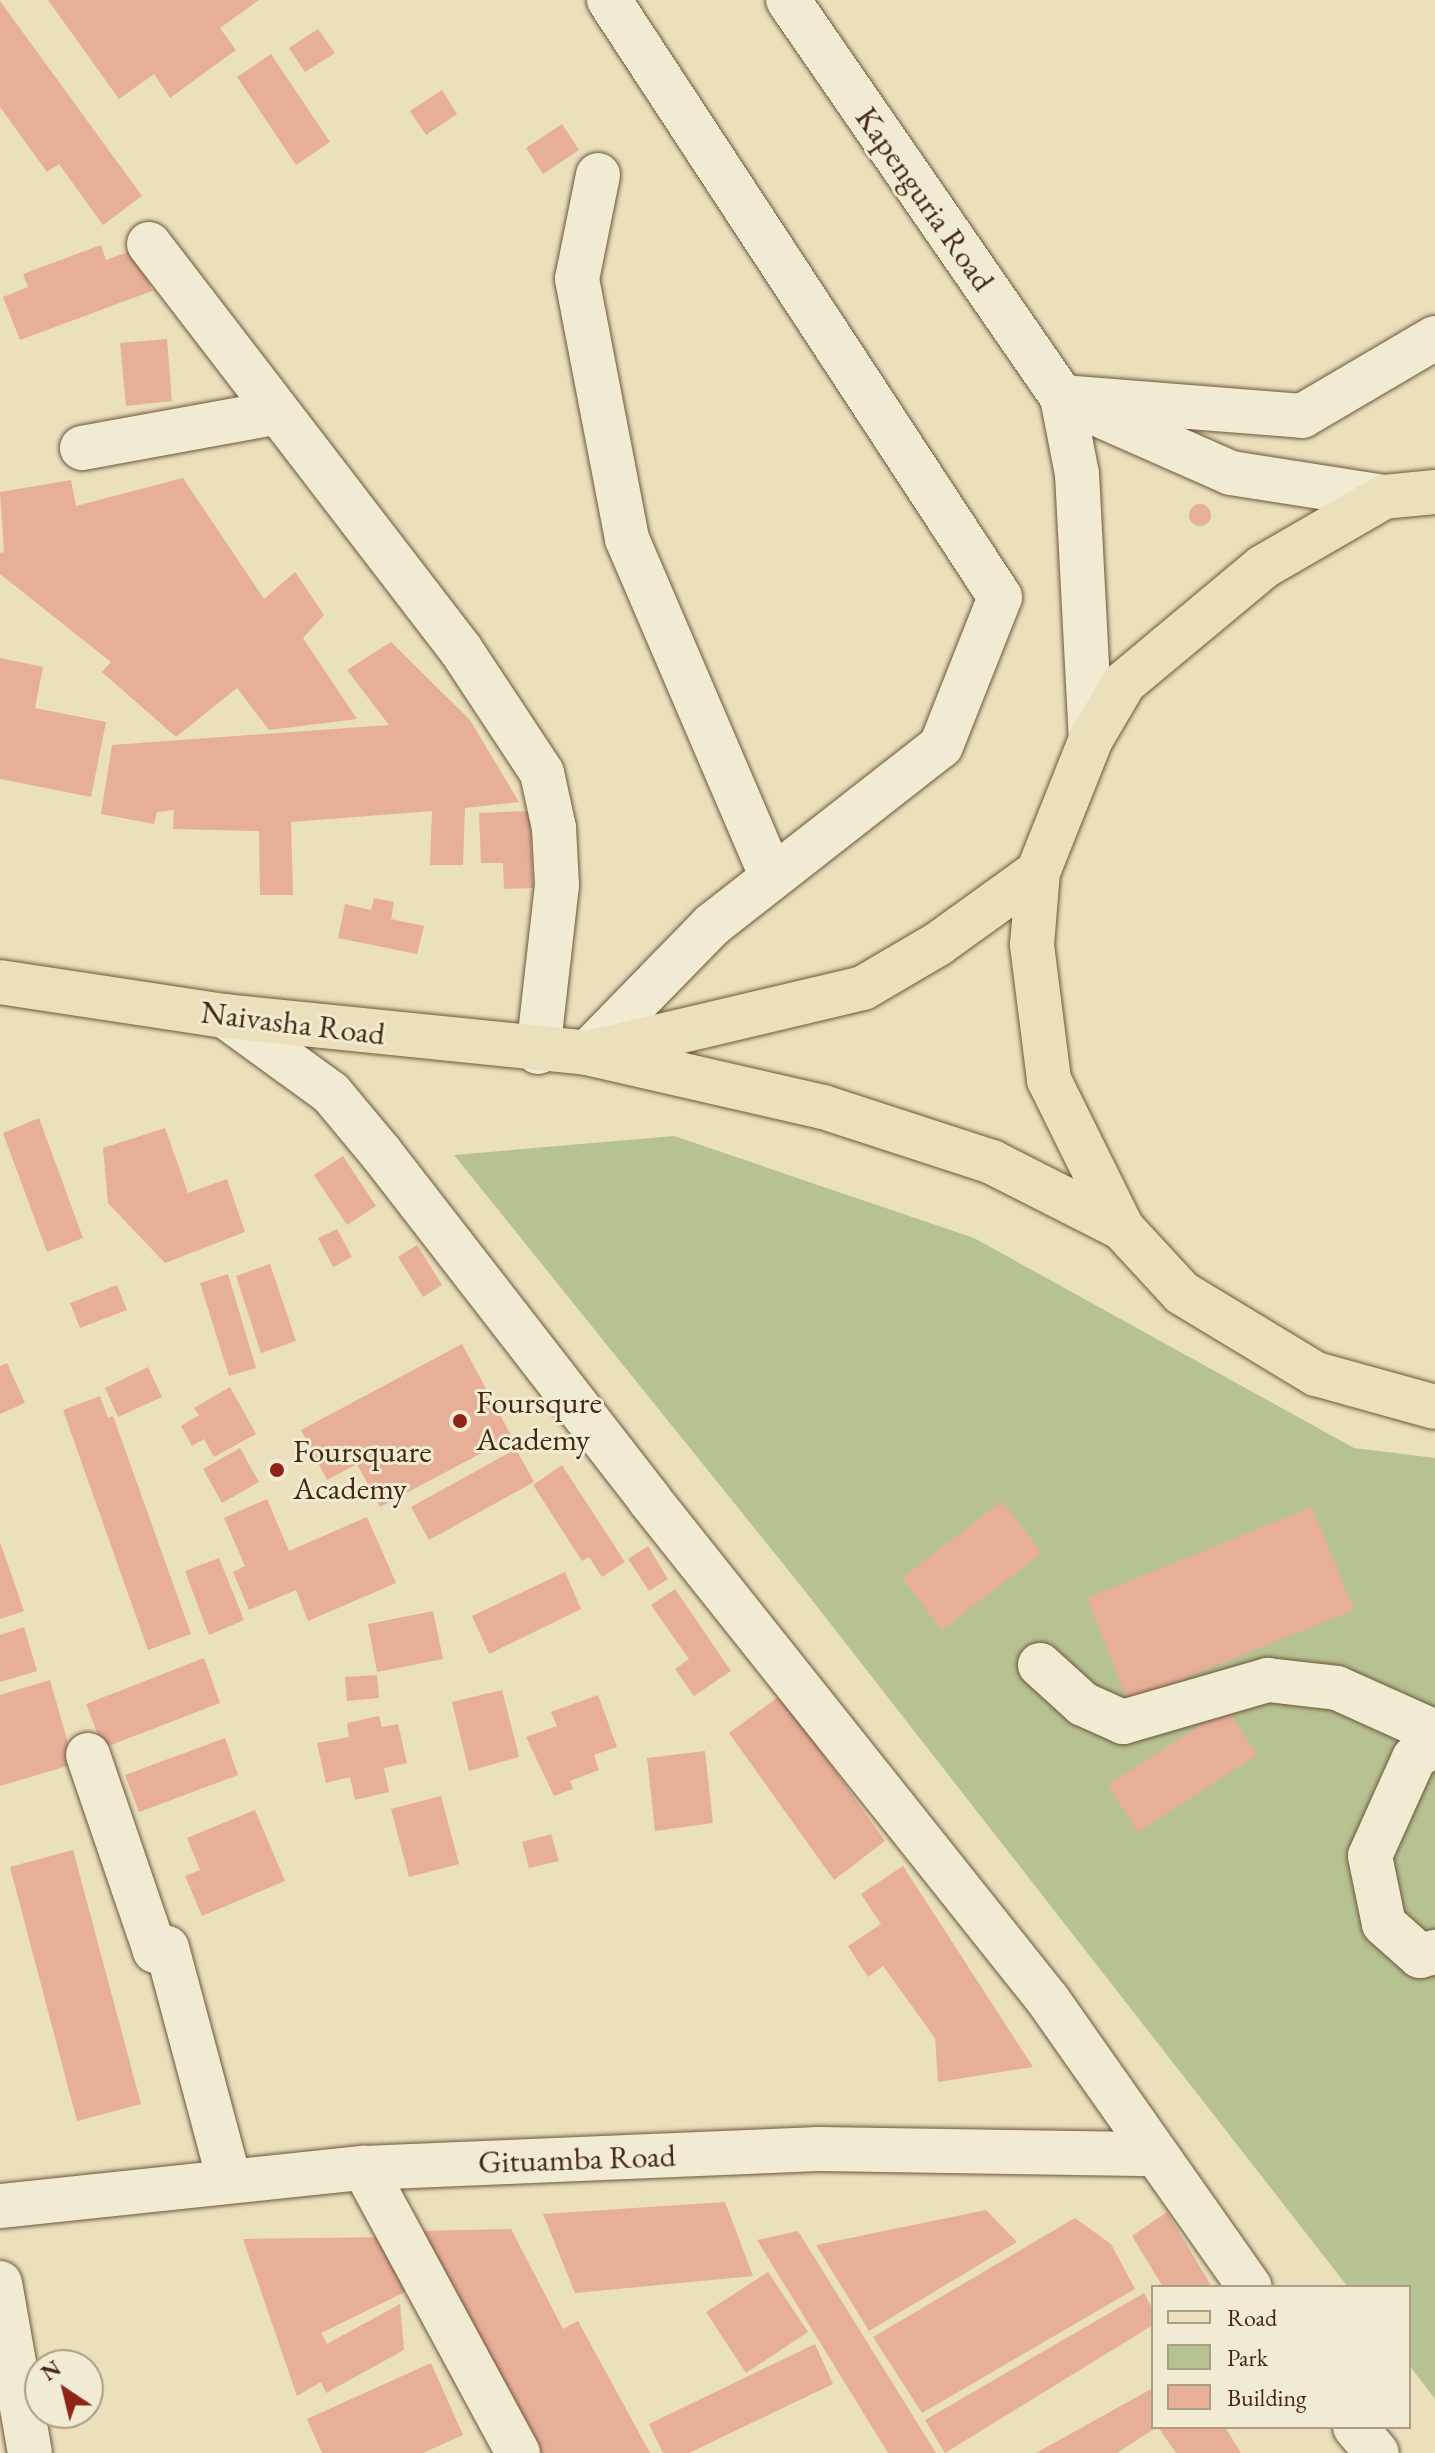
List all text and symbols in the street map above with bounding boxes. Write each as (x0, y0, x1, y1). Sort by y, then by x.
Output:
street label: Kapenguria Road (847, 100, 1003, 298)
street label: Naivasha Road (199, 993, 387, 1053)
place label: Foursqure Academy (476, 1384, 602, 1459)
marker: Foursqure Academy (451, 1412, 469, 1430)
place label: Foursquare Academy (293, 1433, 432, 1508)
marker: Foursquare Academy (268, 1461, 286, 1479)
street label: Gituamba Road (478, 2136, 676, 2182)
legend (1151, 2285, 1411, 2429)
text: Road (1227, 2302, 1277, 2333)
text: Park (1227, 2342, 1268, 2373)
north arrow (24, 2349, 104, 2429)
text: N (35, 2354, 67, 2388)
text: Building (1227, 2382, 1307, 2413)

